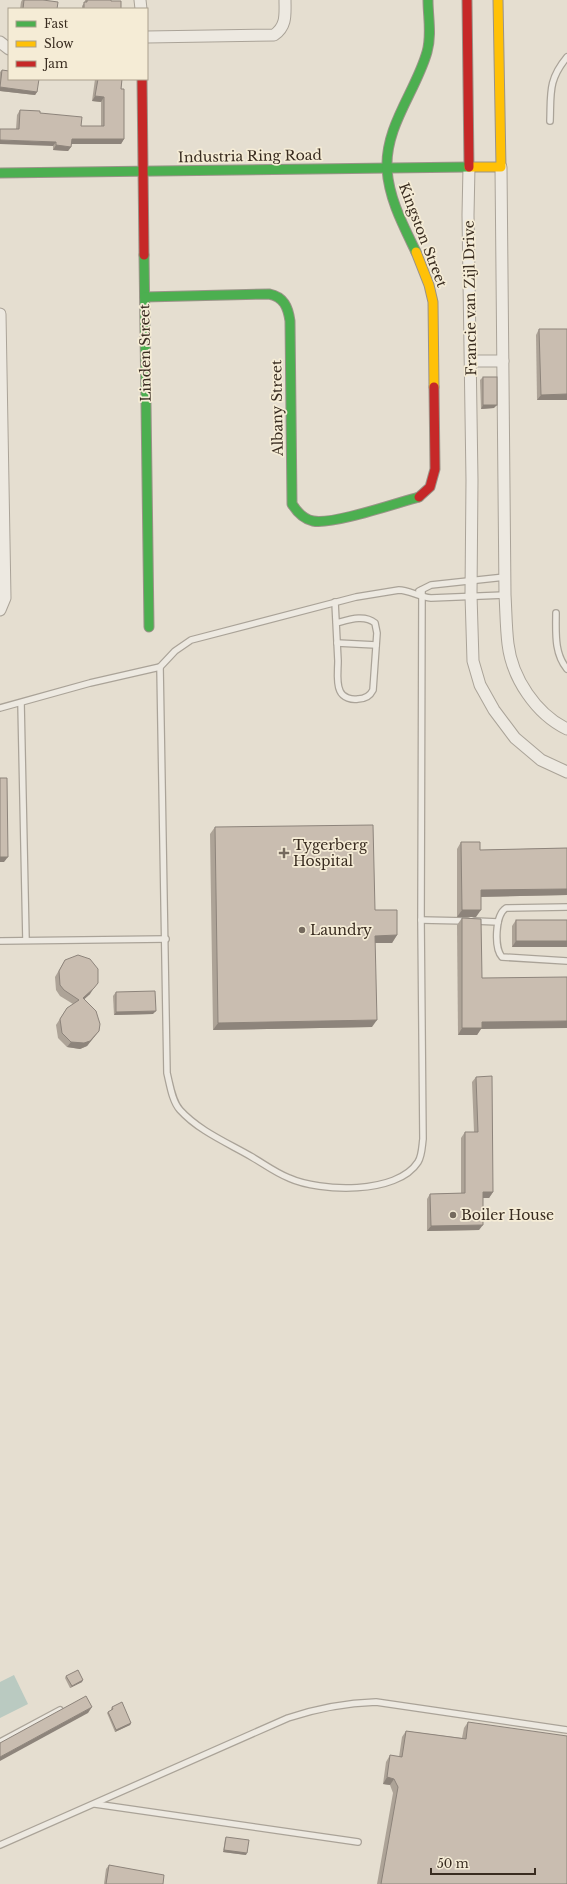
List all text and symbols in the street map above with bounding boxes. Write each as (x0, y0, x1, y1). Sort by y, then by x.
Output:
legend (8, 8, 148, 80)
text: Fast (44, 16, 69, 31)
text: Slow (44, 36, 74, 51)
text: Jam (42, 56, 68, 71)
street label: Industria Ring Road (178, 146, 323, 166)
street label: Kingston Street (395, 180, 451, 290)
street label: Francie van Zijl Drive (460, 220, 480, 376)
street label: Linden Street (135, 303, 155, 402)
street label: Albany Street (267, 359, 287, 457)
place label: Tygerberg Hospital (293, 836, 368, 870)
marker: Tygerberg Hospital (278, 847, 290, 859)
place label: Laundry (310, 921, 372, 939)
marker: Laundry (297, 925, 307, 935)
place label: Boiler House (461, 1206, 554, 1224)
marker: Boiler House (448, 1210, 458, 1220)
scale bar (431, 1850, 535, 1876)
text: 50 m (437, 1856, 469, 1871)

